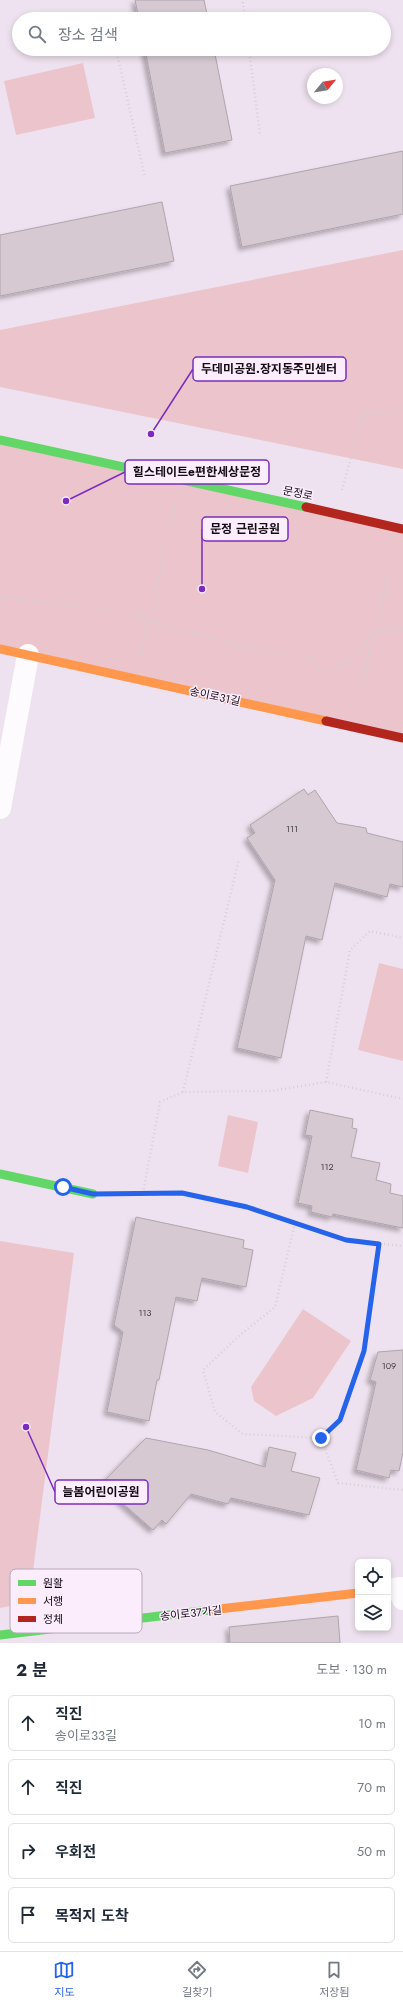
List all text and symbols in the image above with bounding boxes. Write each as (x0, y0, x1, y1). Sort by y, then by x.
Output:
search box (12, 12, 391, 56)
icon: search (26, 23, 48, 45)
text: 장소 검색 (58, 24, 118, 46)
north arrow (307, 68, 343, 104)
callout: 두데미공원.장지동주민센터 (193, 357, 346, 381)
text: 두데미공원.장지동주민센터 (201, 360, 337, 378)
callout: 힐스테이트e편한세상문정 (125, 460, 269, 484)
text: 힐스테이트e편한세상문정 (133, 463, 261, 481)
street label: 문정로 (281, 482, 315, 504)
callout: 문정 근린공원 (202, 517, 288, 541)
text: 문정 근린공원 (210, 520, 280, 538)
street label: 송이로31길 (188, 683, 242, 709)
house number: 111 (286, 822, 298, 835)
house number: 112 (320, 1160, 334, 1173)
route start (54, 1178, 72, 1196)
house number: 113 (138, 1306, 152, 1319)
house number: 109 (382, 1359, 396, 1372)
route end (312, 1429, 330, 1447)
callout: 늘봄어린이공원 (55, 1480, 148, 1504)
text: 늘봄어린이공원 (62, 1483, 140, 1501)
map controls (355, 1559, 391, 1631)
button: locate (355, 1559, 391, 1595)
legend (10, 1569, 142, 1633)
text: 원활 (43, 1575, 63, 1591)
text: 서행 (43, 1593, 63, 1609)
button: layers (355, 1595, 391, 1631)
street label: 송이로37가길 (159, 1602, 223, 1624)
text: 정체 (43, 1611, 63, 1627)
text: 2 분 (16, 1658, 48, 1682)
text: 도보 · 130 m (317, 1660, 387, 1679)
text: 직진 (55, 1703, 83, 1725)
icon: ahead (17, 1712, 39, 1734)
text: 10 m (358, 1714, 386, 1733)
text: 송이로33길 (55, 1726, 117, 1745)
icon: ahead (17, 1776, 39, 1798)
text: 직진 (55, 1777, 83, 1799)
text: 70 m (357, 1778, 386, 1797)
icon: right (17, 1840, 39, 1862)
text: 우회전 (55, 1841, 96, 1863)
text: 50 m (357, 1842, 386, 1861)
icon: arrive (17, 1904, 39, 1926)
text: 목적지 도착 (55, 1905, 129, 1927)
tab: 지도 (53, 1959, 75, 2000)
tab: 길찾기 (182, 1959, 213, 2000)
tab: 저장됨 (319, 1959, 350, 2000)

